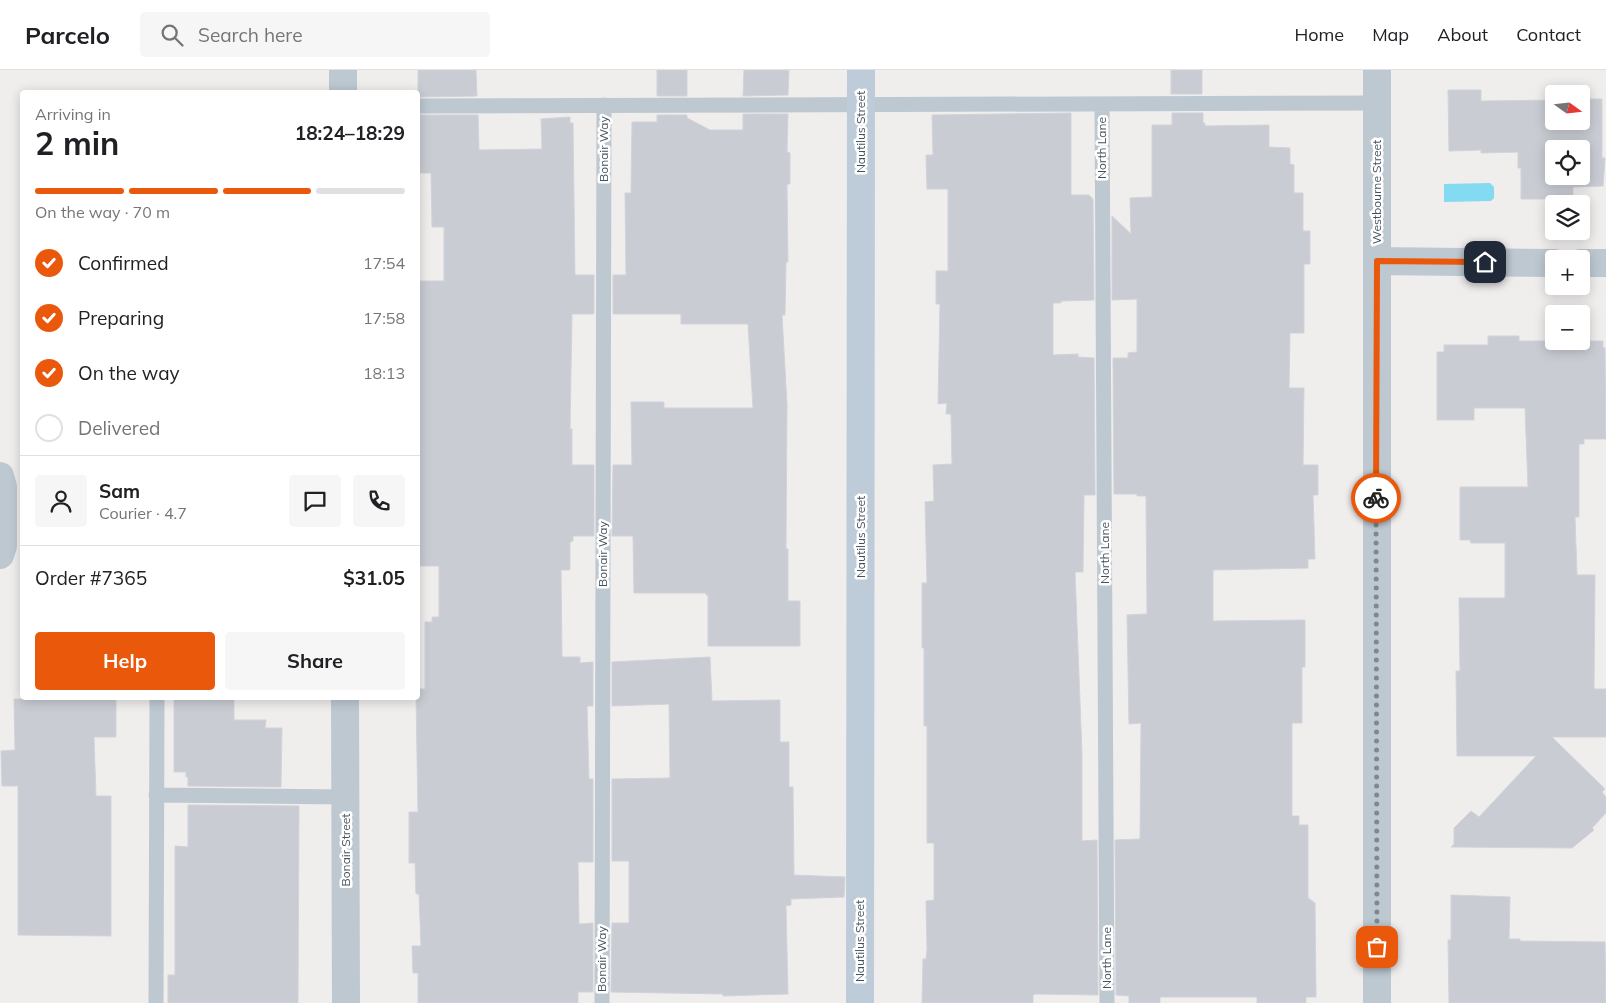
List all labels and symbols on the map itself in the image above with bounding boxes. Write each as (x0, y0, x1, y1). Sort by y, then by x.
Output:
north arrow (1545, 85, 1590, 130)
street label: Nautilus Street (853, 91, 868, 173)
street label: Bonair Way (596, 115, 611, 182)
street label: North Lane (1094, 117, 1109, 179)
street label: Westbourne Street (1369, 140, 1384, 244)
pin (1464, 241, 1506, 283)
courier (1351, 473, 1401, 523)
street label: Nautilus Street (853, 496, 868, 578)
street label: Bonair Way (595, 520, 610, 587)
street label: North Lane (1097, 522, 1112, 584)
street label: Bonair Street (338, 814, 353, 886)
street label: Nautilus Street (852, 900, 867, 982)
street label: Bonair Way (594, 925, 609, 992)
pin (1356, 926, 1398, 968)
street label: North Lane (1099, 927, 1114, 989)

